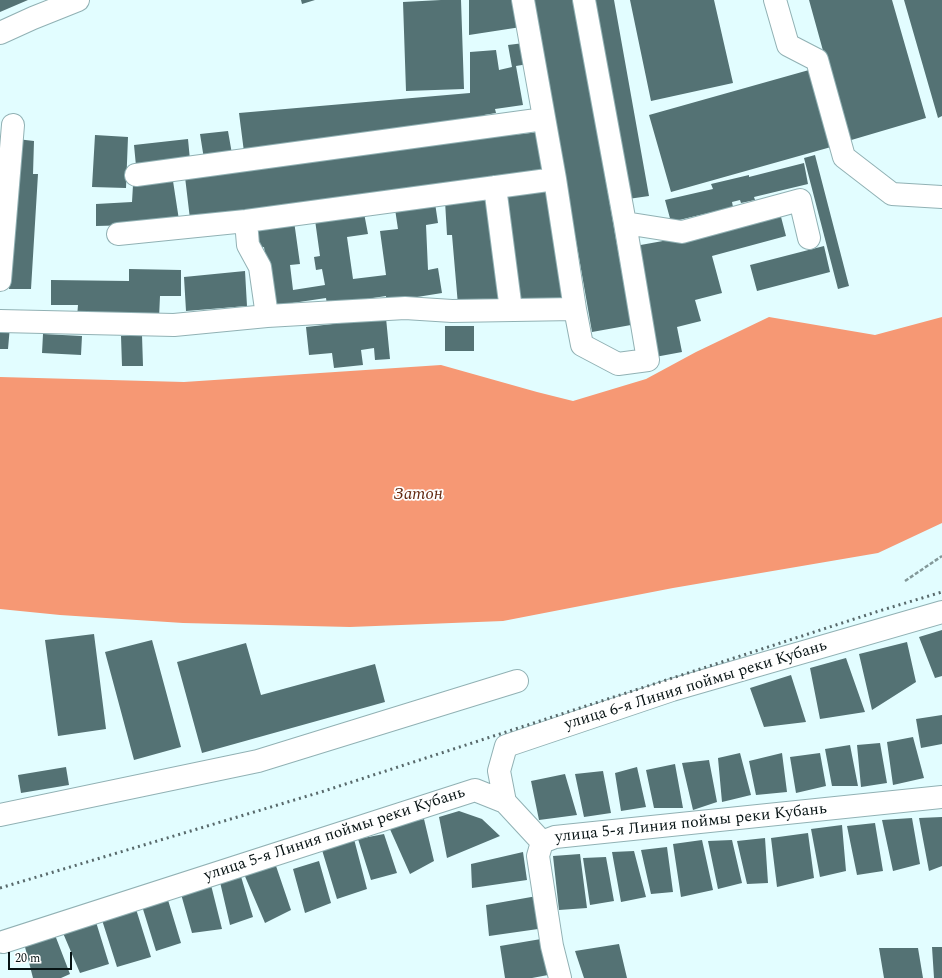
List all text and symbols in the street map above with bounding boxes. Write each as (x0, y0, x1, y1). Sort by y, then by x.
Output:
water label: Затон (393, 486, 443, 506)
street label: улица 6-я Линия поймы реки Кубань (562, 637, 830, 735)
street label: улица 5-я Линия поймы реки Кубань (202, 784, 468, 886)
street label: улица 5-я Линия поймы реки Кубань (554, 800, 828, 848)
scale bar (10, 944, 74, 970)
text: 20 m (15, 949, 40, 968)

